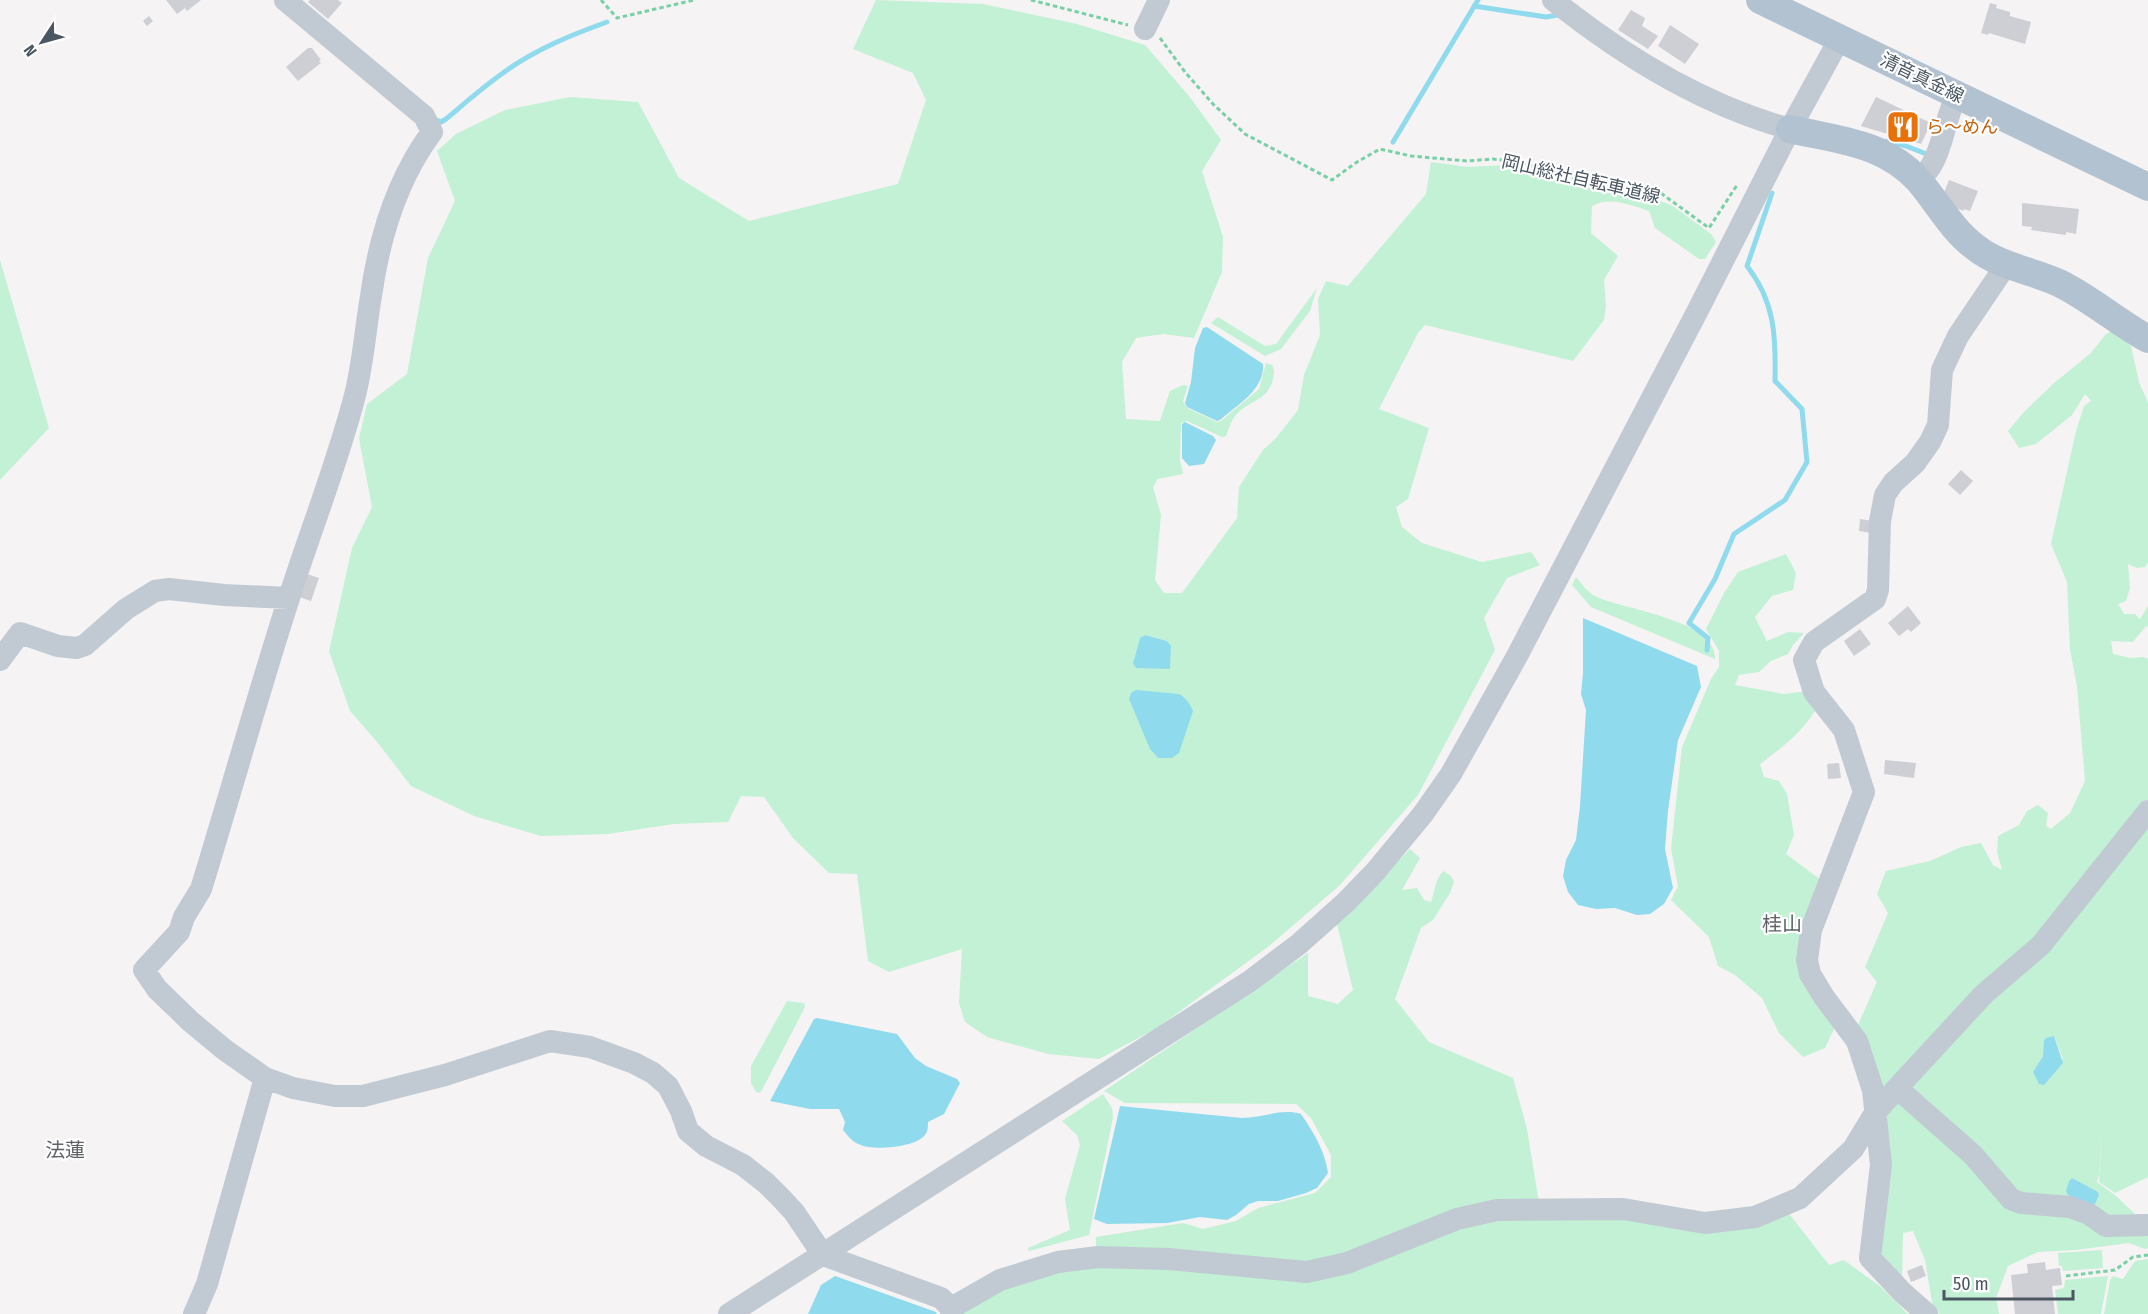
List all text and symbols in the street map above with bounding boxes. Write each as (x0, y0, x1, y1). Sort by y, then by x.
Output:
north arrow (12, 12, 72, 72)
text: N (20, 41, 41, 60)
street label: 清音真金線 (1877, 48, 1967, 108)
restaurant icon: ら～めん (1885, 109, 1921, 145)
place label: ら～めん (1926, 116, 1998, 138)
street label: 岡山総社自転車道線 (1500, 150, 1662, 208)
district label: 桂山 (1762, 912, 1802, 936)
district label: 法蓮 (45, 1138, 85, 1162)
scale bar (1944, 1263, 2073, 1301)
text: 50 m (1953, 1273, 1989, 1295)

